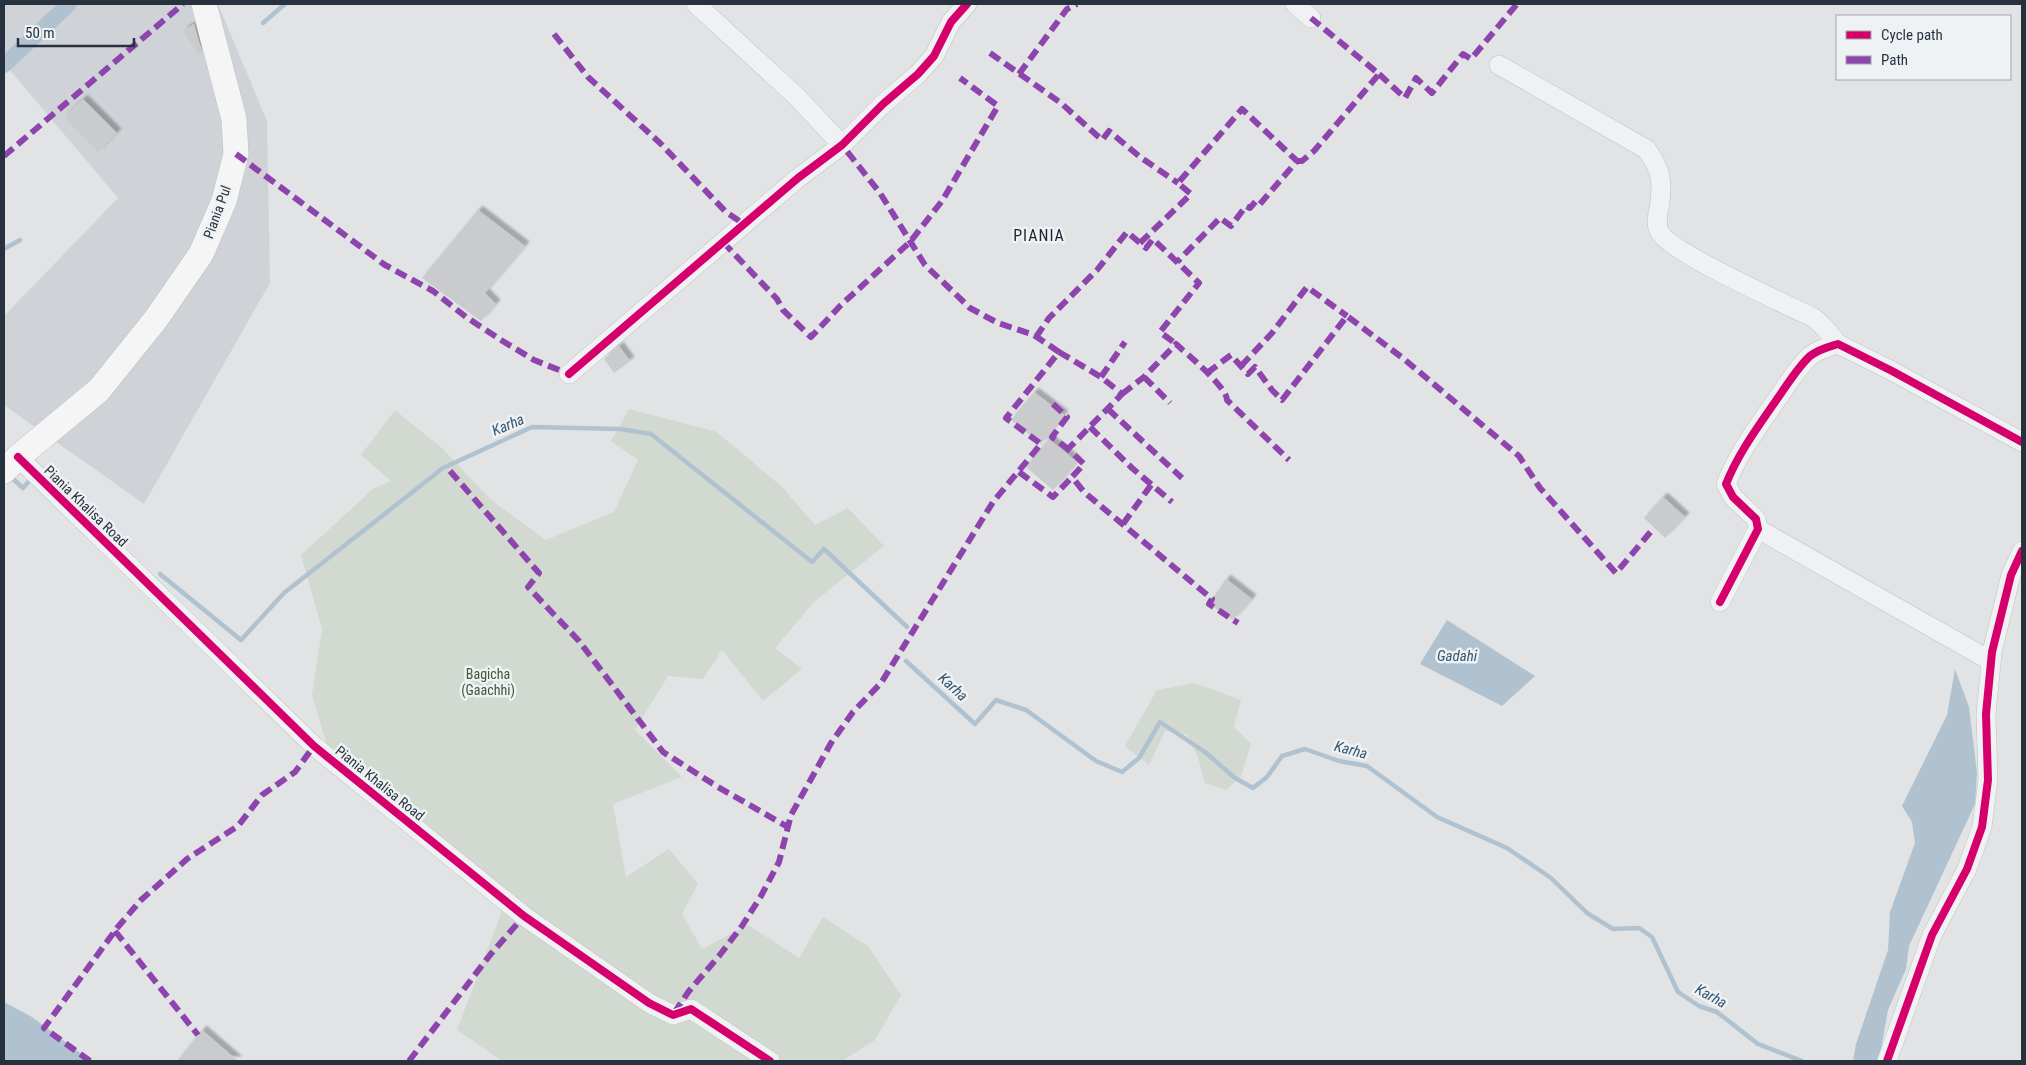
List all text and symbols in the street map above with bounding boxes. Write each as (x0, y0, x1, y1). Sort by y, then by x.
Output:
scale bar (18, 15, 134, 47)
legend (1836, 15, 2011, 80)
text: 50 m (25, 24, 55, 42)
text: Cycle path (1881, 26, 1943, 44)
text: Path (1881, 51, 1908, 69)
street label: Piania Pul (200, 183, 234, 241)
district label: PIANIA (1013, 226, 1065, 245)
water label: Karha (489, 410, 527, 440)
street label: Piania Khalisa Road (41, 462, 131, 550)
water label: Gadahi (1437, 647, 1478, 665)
park label: Bagicha (Gaachhi) (461, 666, 515, 699)
water label: Karha (935, 669, 971, 705)
water label: Karha (1333, 737, 1369, 763)
street label: Piania Khalisa Road (332, 742, 428, 824)
water label: Karha (1692, 980, 1730, 1012)

